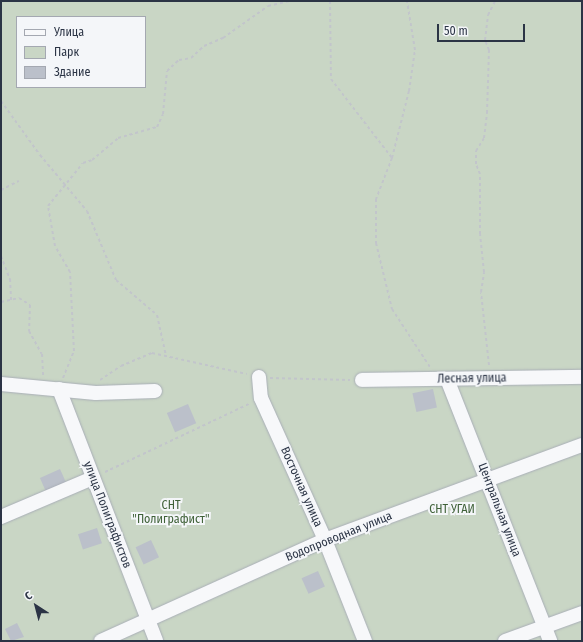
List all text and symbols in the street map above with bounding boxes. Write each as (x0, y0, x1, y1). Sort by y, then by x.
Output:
legend (16, 16, 146, 88)
scale bar (439, 16, 527, 42)
text: 50 m (444, 24, 468, 38)
text: Улица (54, 25, 84, 39)
text: Парк (54, 45, 79, 59)
text: Здание (54, 65, 90, 79)
street label: Лесная улица (437, 371, 507, 387)
street label: Восточная улица (277, 445, 325, 529)
street label: улица Полиграфистов (80, 460, 134, 570)
street label: Центральная улица (474, 461, 524, 559)
park label: СНТ "Полиграфист" (132, 499, 210, 527)
park label: СНТ УГАИ (429, 503, 475, 517)
street label: Водопроводная улица (284, 509, 394, 565)
north arrow (16, 586, 56, 626)
text: С (22, 589, 35, 603)

